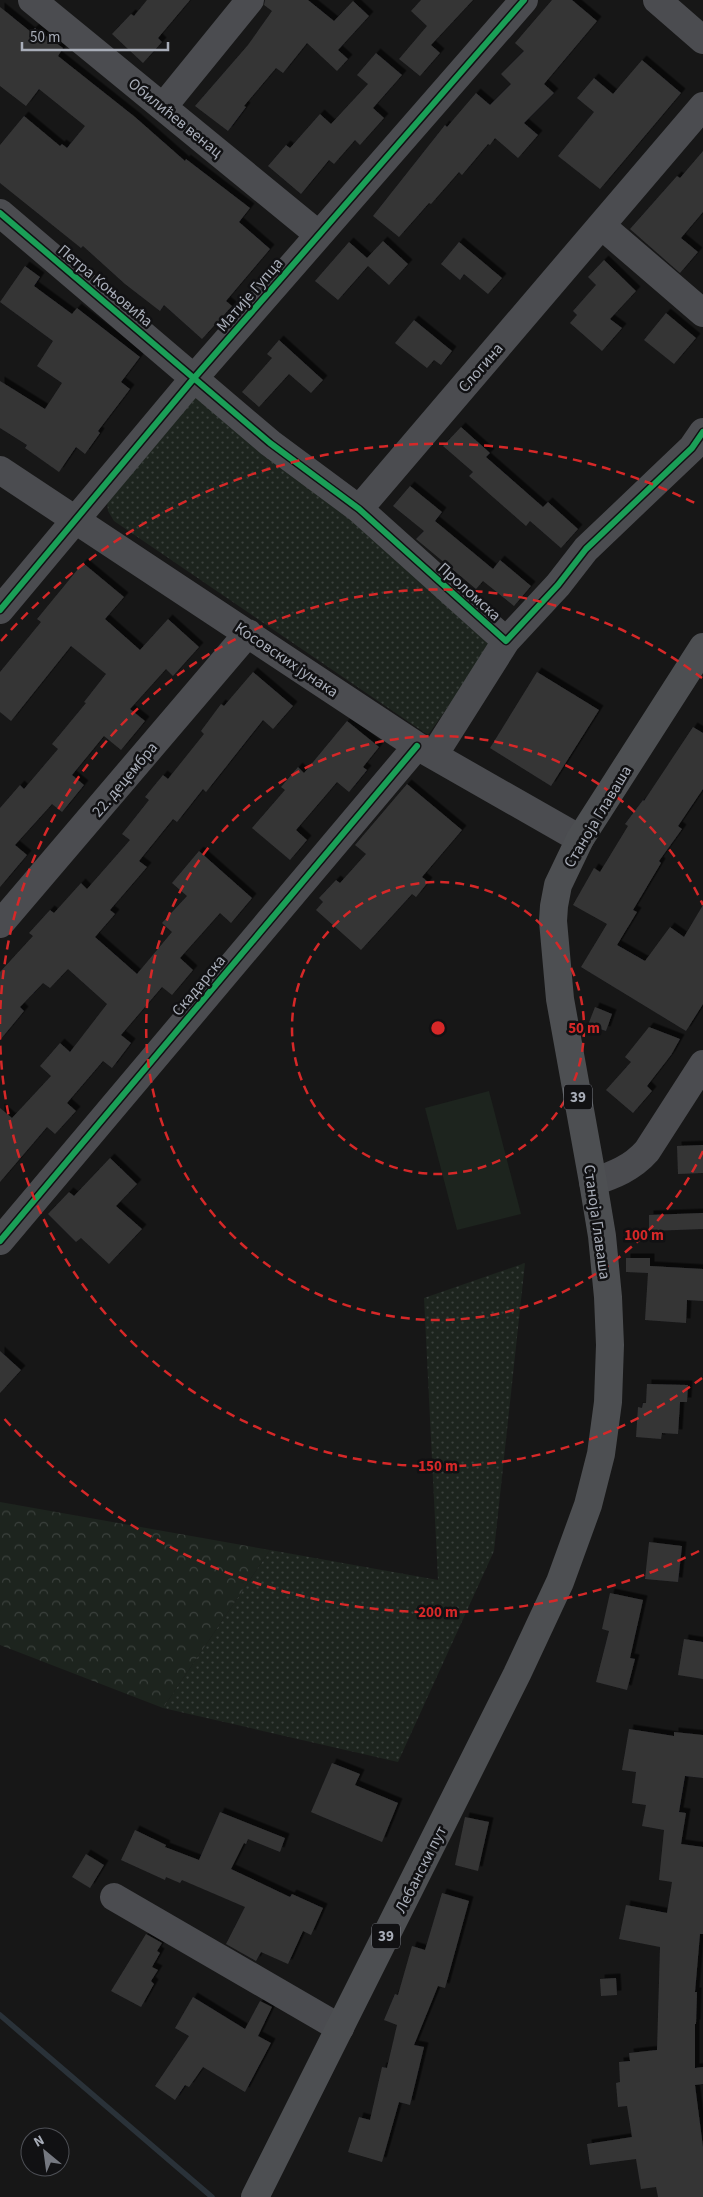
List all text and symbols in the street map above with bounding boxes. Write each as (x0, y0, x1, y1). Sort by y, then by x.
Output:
scale bar (22, 20, 169, 52)
text: 50 m (30, 27, 60, 48)
street label: Обилићев венац (123, 73, 227, 163)
street label: Петра Коњовића (53, 239, 158, 332)
street label: Матије Гупца (211, 253, 288, 336)
street label: Слогина (453, 338, 508, 397)
street label: Проломска (433, 557, 506, 626)
street label: Косовских јунака (230, 617, 343, 703)
street label: 22. децембра (87, 737, 163, 822)
street label: Станоја Главаша (559, 761, 637, 872)
street label: Скадарска (167, 950, 231, 1021)
text: 50 m (568, 1018, 600, 1039)
centre of rings (429, 1019, 447, 1037)
road number: 39 (564, 1084, 592, 1110)
street label: Станоја Главаша (578, 1163, 616, 1281)
text: 100 m (624, 1225, 664, 1246)
text: 150 m (418, 1456, 458, 1477)
text: 200 m (418, 1602, 458, 1623)
street label: Лебански пут (390, 1822, 452, 1917)
road number: 39 (372, 1924, 400, 1948)
north arrow (20, 2127, 70, 2177)
text: N (30, 2131, 48, 2153)

